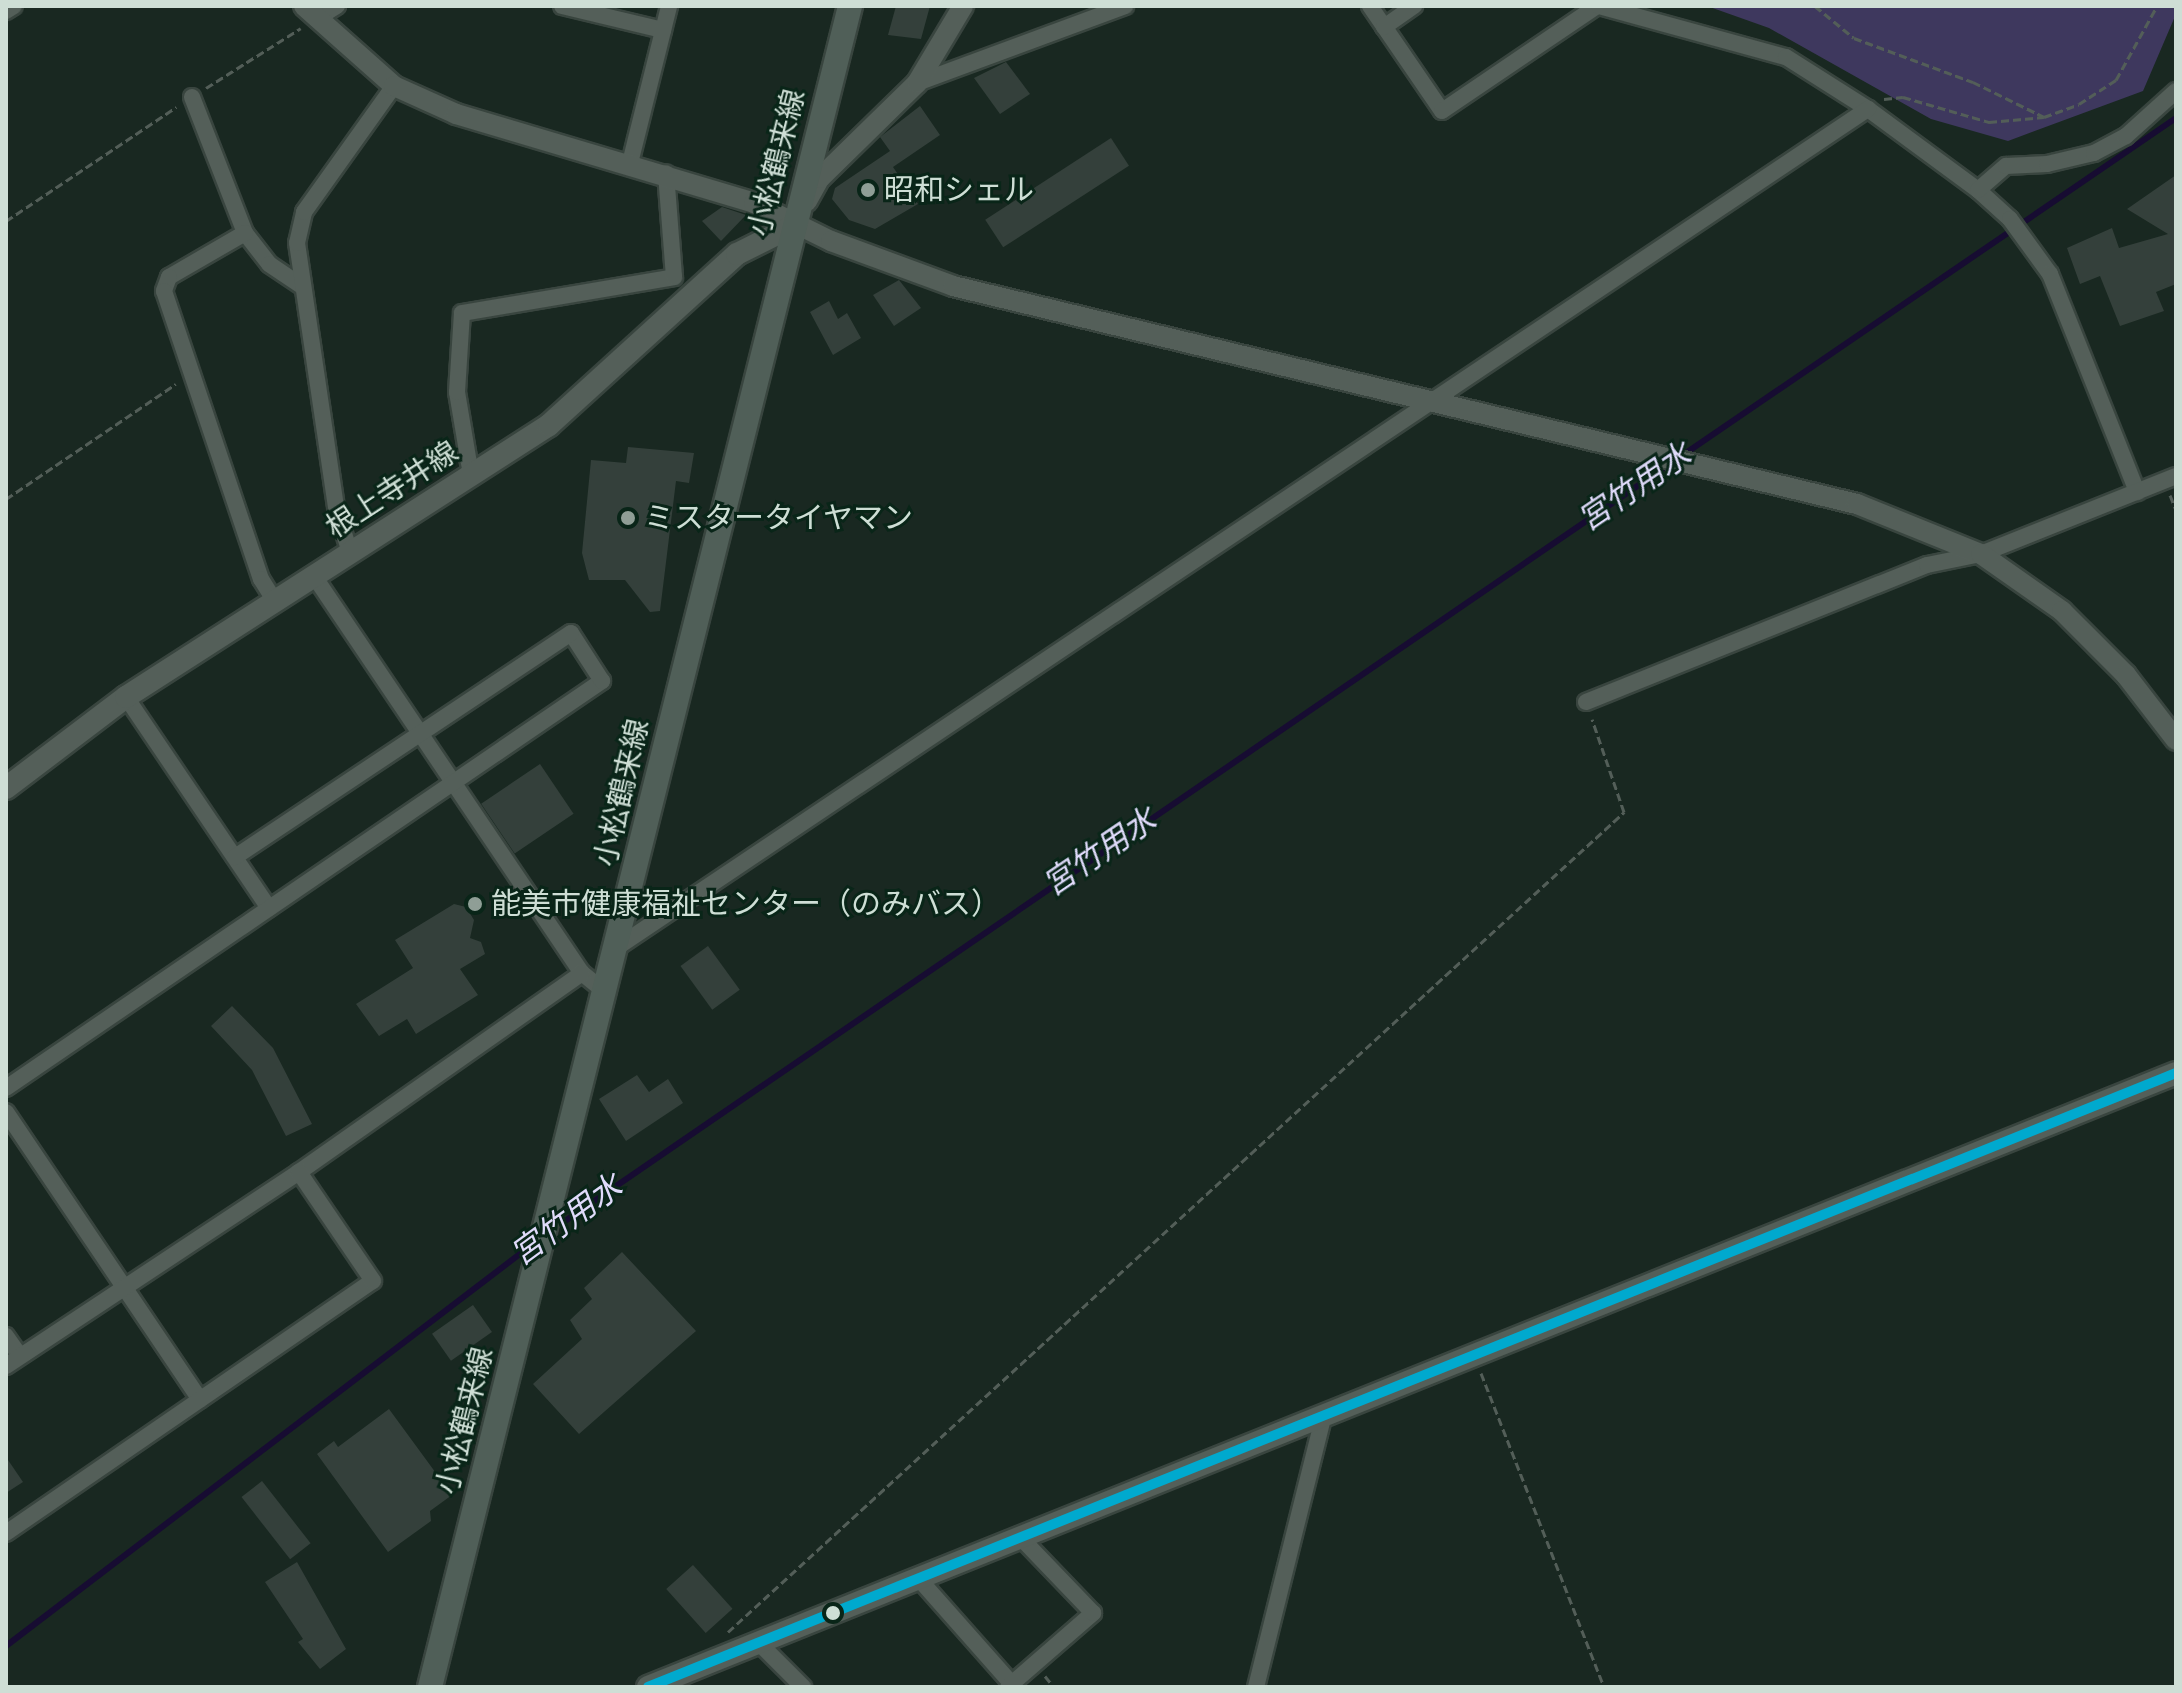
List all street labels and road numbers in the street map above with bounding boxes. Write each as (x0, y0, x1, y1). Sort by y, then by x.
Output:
street label: 小松鶴来線 (741, 86, 813, 240)
street label: 根上寺井線 (319, 434, 465, 546)
street label: 小松鶴来線 (588, 716, 656, 870)
street label: 小松鶴来線 (429, 1344, 501, 1498)

